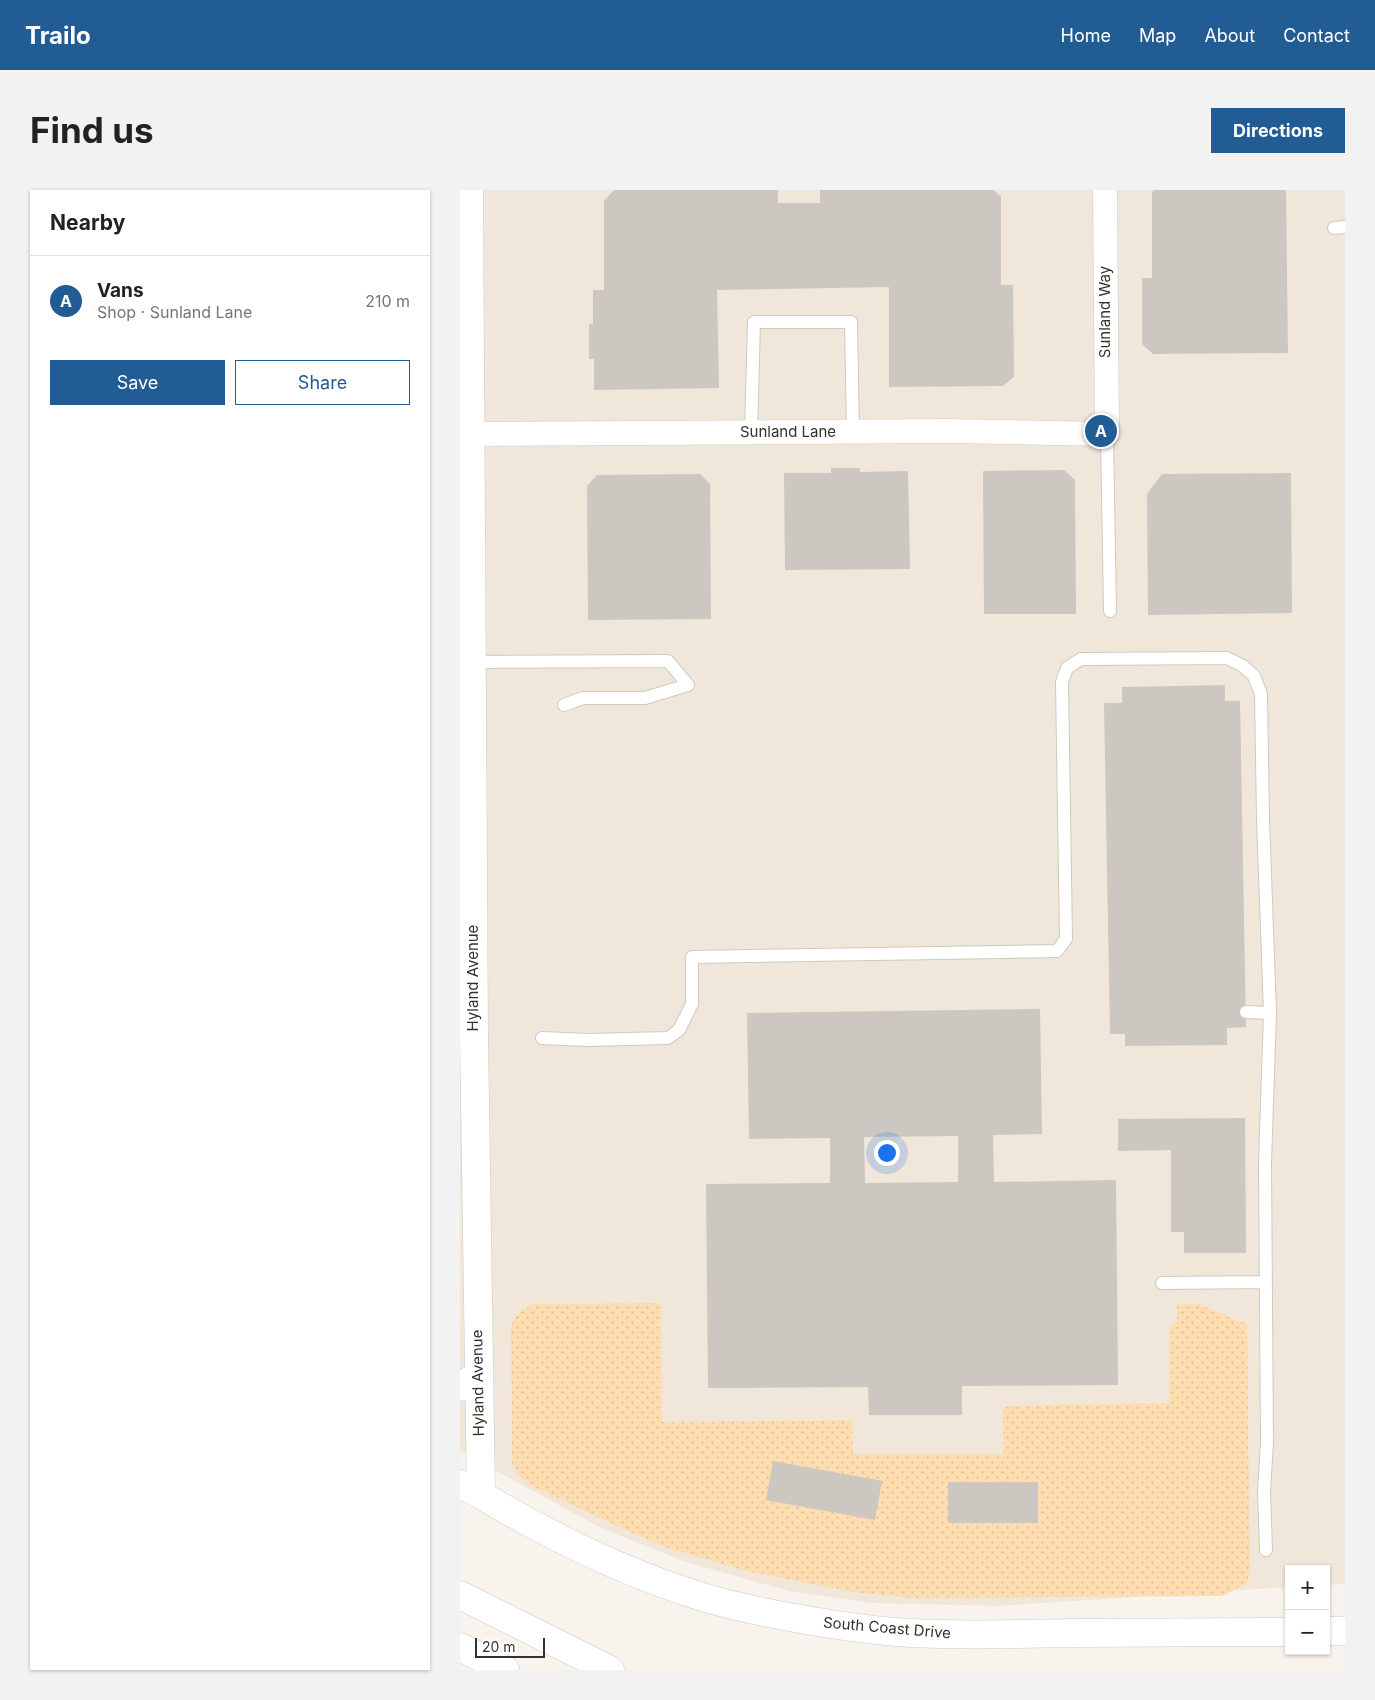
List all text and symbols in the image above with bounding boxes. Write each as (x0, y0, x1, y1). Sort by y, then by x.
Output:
text: Trailo (25, 21, 91, 50)
text: Home (1061, 25, 1111, 46)
text: Map (1139, 25, 1176, 46)
text: About (1204, 25, 1255, 46)
text: Contact (1283, 25, 1350, 46)
button: Directions (1211, 108, 1345, 153)
text: Find us (30, 109, 154, 151)
text: Nearby (50, 210, 125, 235)
street label: Sunland Way (1095, 265, 1114, 358)
text: Vans (97, 279, 144, 302)
text: A (60, 291, 72, 311)
text: 210 m (365, 291, 410, 311)
text: Shop · Sunland Lane (97, 302, 252, 322)
button: Save (50, 360, 225, 405)
button: Share (235, 360, 410, 405)
pin: A (1085, 412, 1117, 450)
street label: Sunland Lane (740, 422, 836, 441)
street label: Hyland Avenue (463, 925, 482, 1031)
your location (874, 1140, 900, 1166)
street label: Hyland Avenue (467, 1329, 488, 1437)
map controls (1285, 1565, 1330, 1655)
button: + (1285, 1565, 1330, 1610)
button: − (1285, 1610, 1330, 1655)
street label: South Coast Drive (822, 1612, 952, 1643)
scale bar (475, 1635, 545, 1658)
text: 20 m (482, 1638, 516, 1655)

